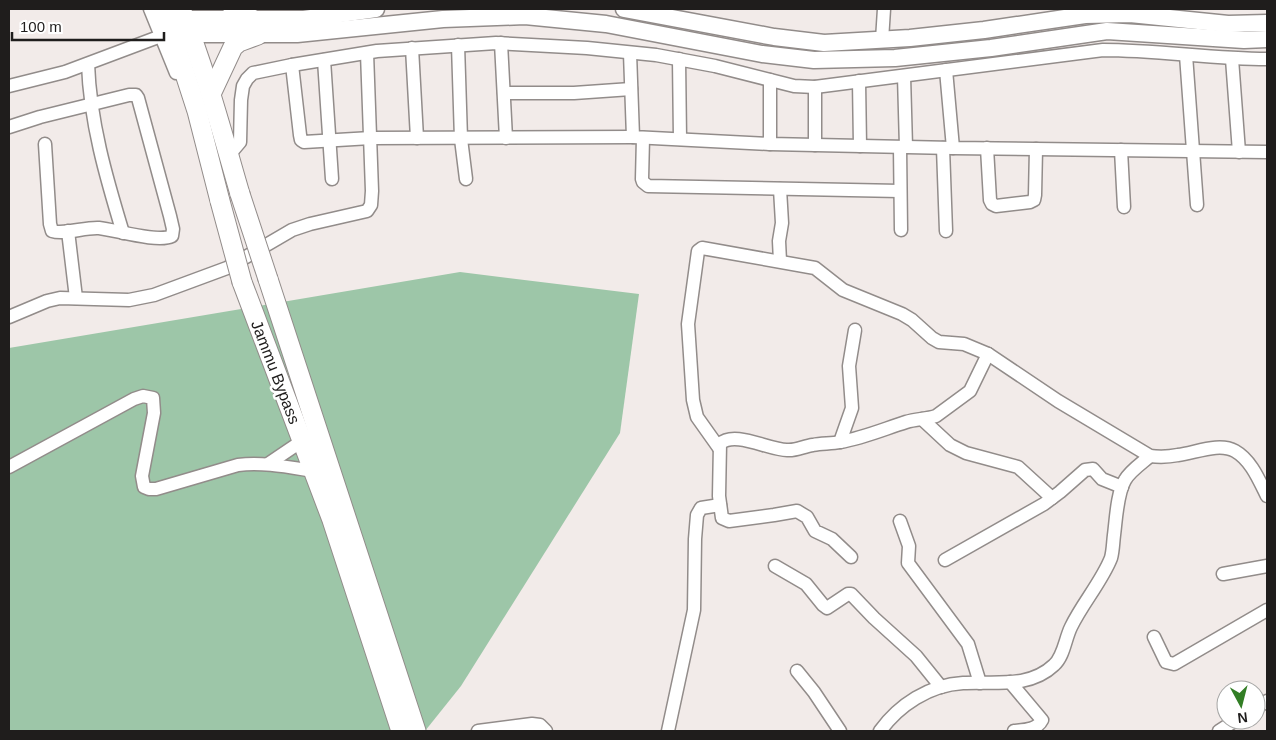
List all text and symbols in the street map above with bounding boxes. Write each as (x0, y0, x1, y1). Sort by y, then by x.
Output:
scale bar (12, 10, 165, 42)
text: 100 m (20, 18, 62, 35)
street label: Jammu Bypass (248, 318, 303, 426)
north arrow (1216, 680, 1266, 730)
text: N (1237, 709, 1249, 726)

